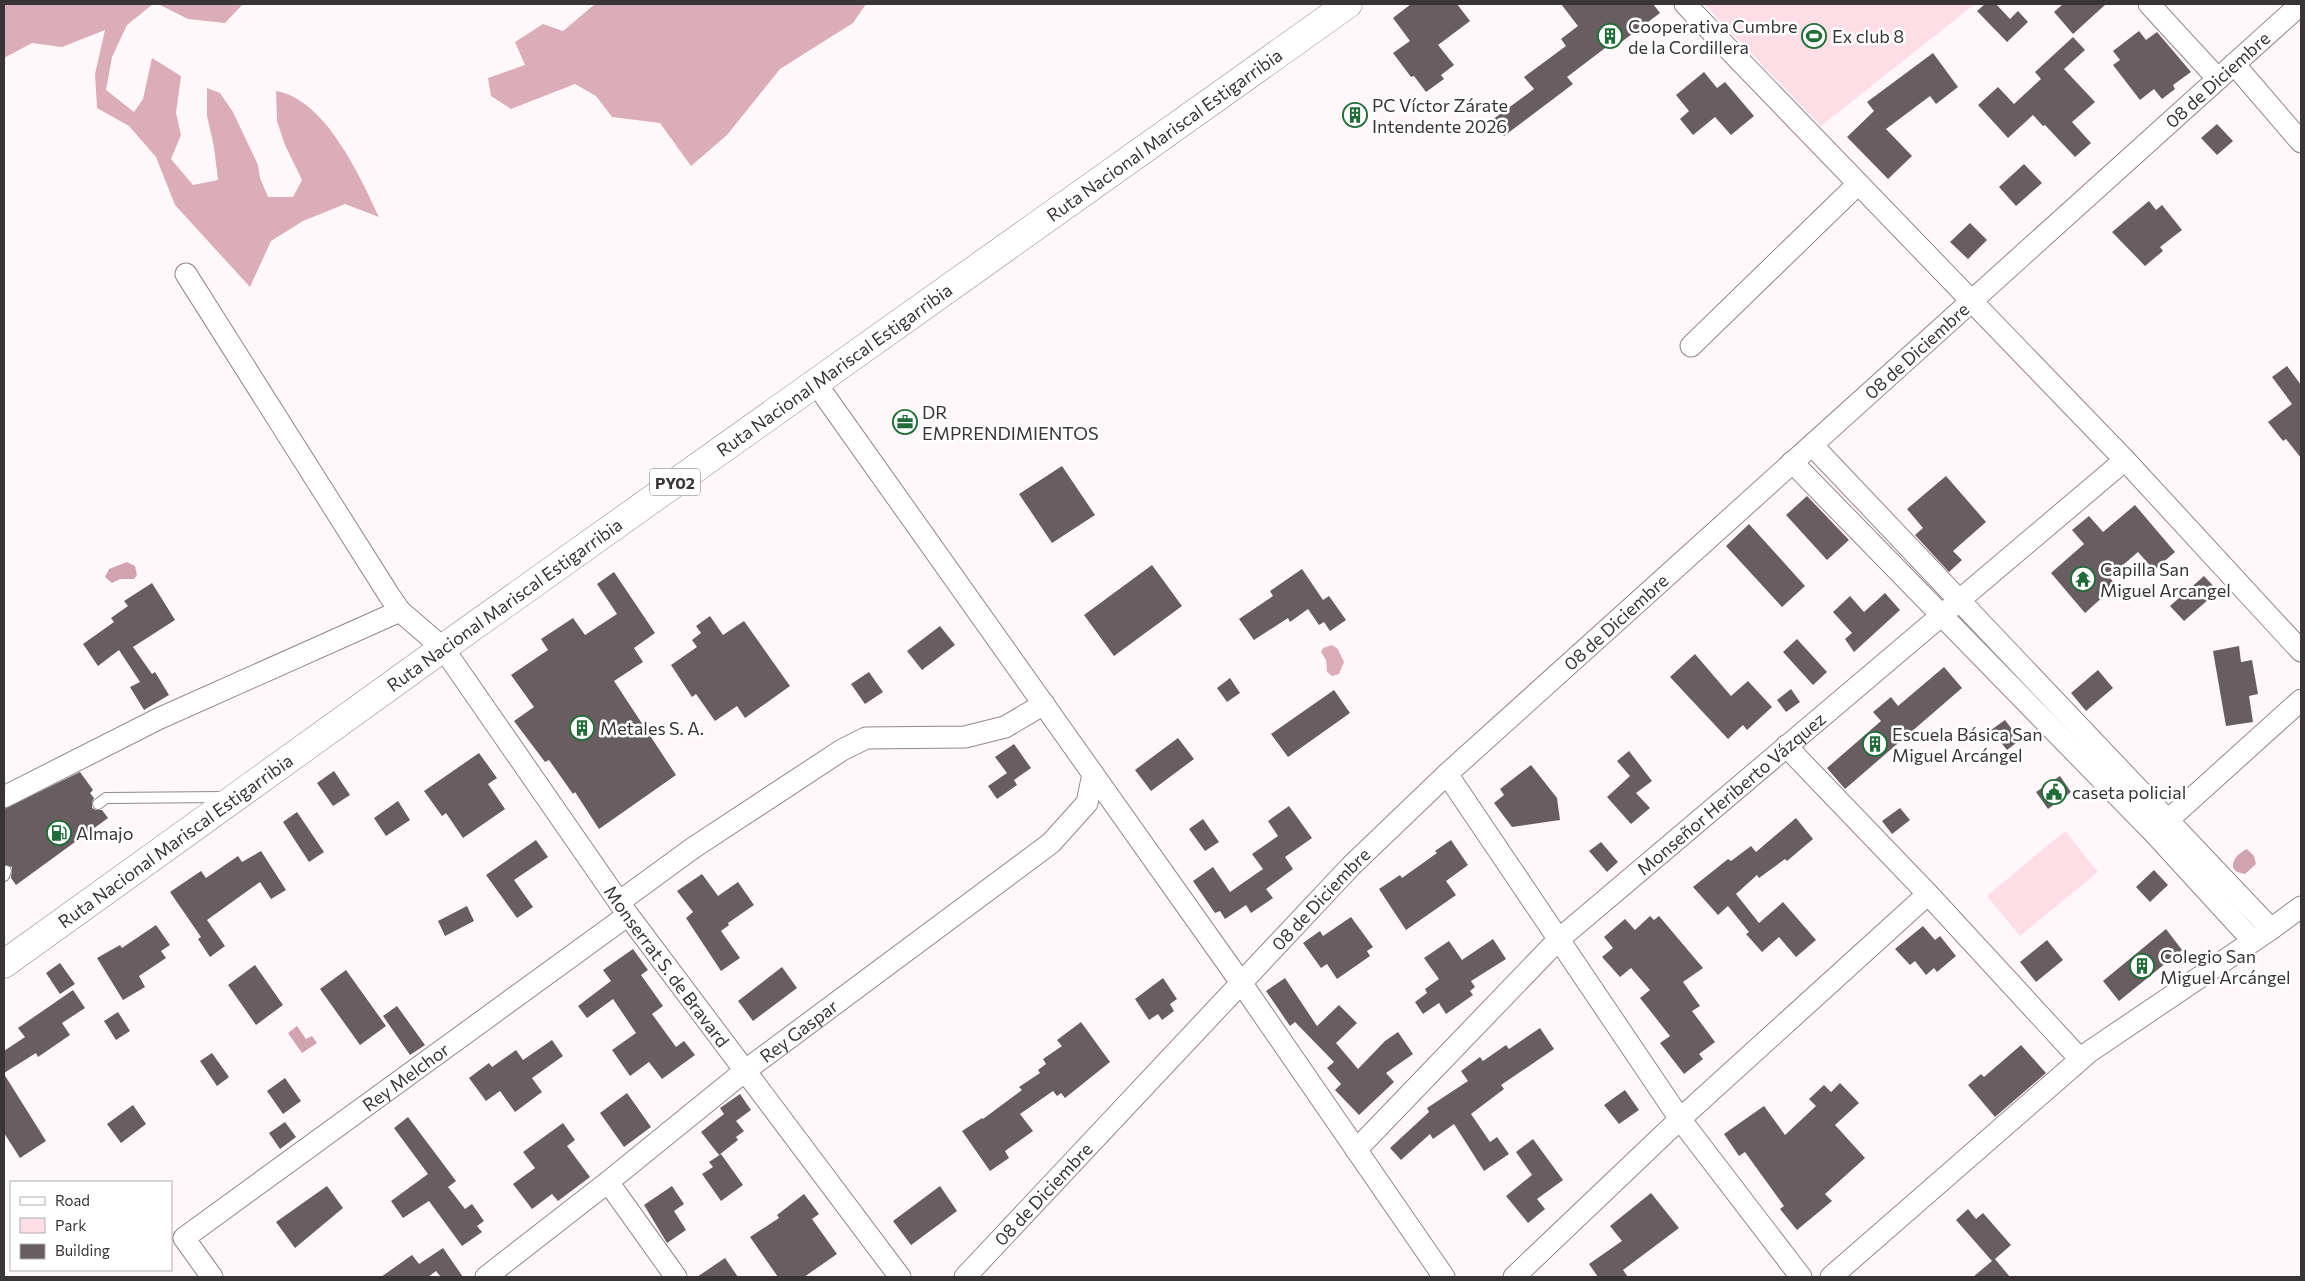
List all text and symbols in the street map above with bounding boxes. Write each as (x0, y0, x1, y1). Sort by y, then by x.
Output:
place label: Cooperativa Cumbre de la Cordillera (1628, 15, 1797, 58)
building icon: Cooperativa Cumbre de la Cordillera (1597, 23, 1623, 49)
sports icon: Ex club 8 (1801, 23, 1827, 49)
place label: Ex club 8 (1832, 25, 1904, 47)
street label: 08 de Diciembre (2160, 27, 2274, 132)
street label: Ruta Nacional Mariscal Estigarribia (1042, 44, 1286, 226)
place label: PC Víctor Zárate Intendente 2026 (1372, 94, 1508, 137)
building icon: PC Víctor Zárate Intendente 2026 (1342, 102, 1368, 128)
street label: Ruta Nacional Mariscal Estigarribia (712, 278, 956, 461)
street label: 08 de Diciembre (1860, 298, 1973, 403)
place label: DR EMPRENDIMIENTOS (922, 401, 1099, 444)
office icon: DR EMPRENDIMIENTOS (892, 409, 918, 435)
road number: PY02 (650, 468, 700, 496)
street label: Ruta Nacional Mariscal Estigarribia (382, 513, 626, 696)
place label: Capilla San Miguel Arcangel (2100, 558, 2231, 601)
temple icon: Capilla San Miguel Arcangel (2070, 566, 2096, 592)
street label: 08 de Diciembre (1559, 569, 1673, 675)
street label: Monseñor Heriberto Vázquez (1632, 708, 1830, 880)
building icon: Metales S. A. (569, 715, 595, 741)
place label: Metales S. A. (600, 717, 704, 739)
place label: Escuela Básica San Miguel Arcángel (1892, 723, 2043, 766)
building icon: Escuela Básica San Miguel Arcángel (1862, 731, 1888, 757)
street label: Ruta Nacional Mariscal Estigarribia (54, 749, 297, 933)
public building icon: caseta policial (2041, 779, 2067, 805)
place label: caseta policial (2072, 781, 2186, 803)
fuel station icon: Almajo (46, 820, 72, 846)
place label: Almajo (76, 822, 133, 844)
street label: 08 de Diciembre (1267, 843, 1374, 955)
street label: Monserrat S. de Bravard (600, 881, 734, 1051)
place label: Colegio San Miguel Arcángel (2160, 945, 2291, 988)
building icon: Colegio San Miguel Arcángel (2129, 953, 2155, 979)
street label: Rey Gaspar (755, 995, 842, 1067)
street label: Rey Melchor (358, 1038, 453, 1116)
street label: 08 de Diciembre (989, 1138, 1097, 1250)
legend (10, 1181, 172, 1271)
text: Road (55, 1191, 90, 1209)
text: Park (55, 1216, 86, 1234)
text: Building (55, 1241, 110, 1259)

